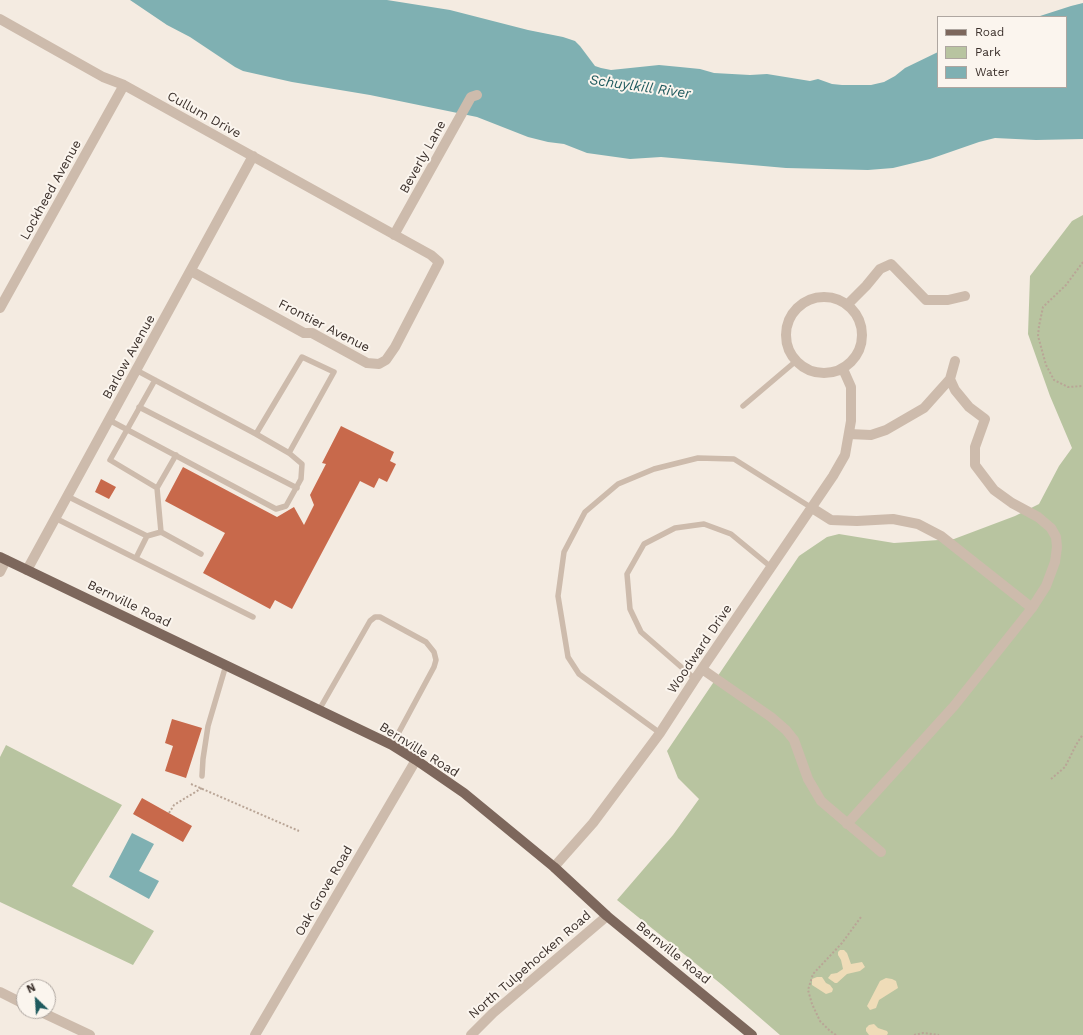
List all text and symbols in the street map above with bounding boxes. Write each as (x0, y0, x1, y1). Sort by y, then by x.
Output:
legend (937, 16, 1067, 88)
text: Road (975, 25, 1004, 39)
text: Park (975, 45, 1001, 59)
text: Water (975, 65, 1009, 79)
water label: Schuylkill River (588, 72, 692, 102)
street label: Cullum Drive (164, 88, 244, 142)
street label: Beverly Lane (397, 118, 449, 196)
street label: Lockheed Avenue (17, 137, 85, 243)
street label: Frontier Avenue (276, 296, 372, 356)
street label: Barlow Avenue (99, 312, 159, 402)
street label: Bernville Road (85, 577, 173, 631)
street label: Woodward Drive (664, 602, 736, 696)
street label: Bernville Road (376, 719, 462, 781)
street label: Oak Grove Road (292, 843, 356, 939)
street label: North Tulpehocken Road (466, 908, 594, 1022)
street label: Bernville Road (633, 918, 713, 988)
north arrow (16, 979, 56, 1019)
text: N (25, 981, 38, 996)

